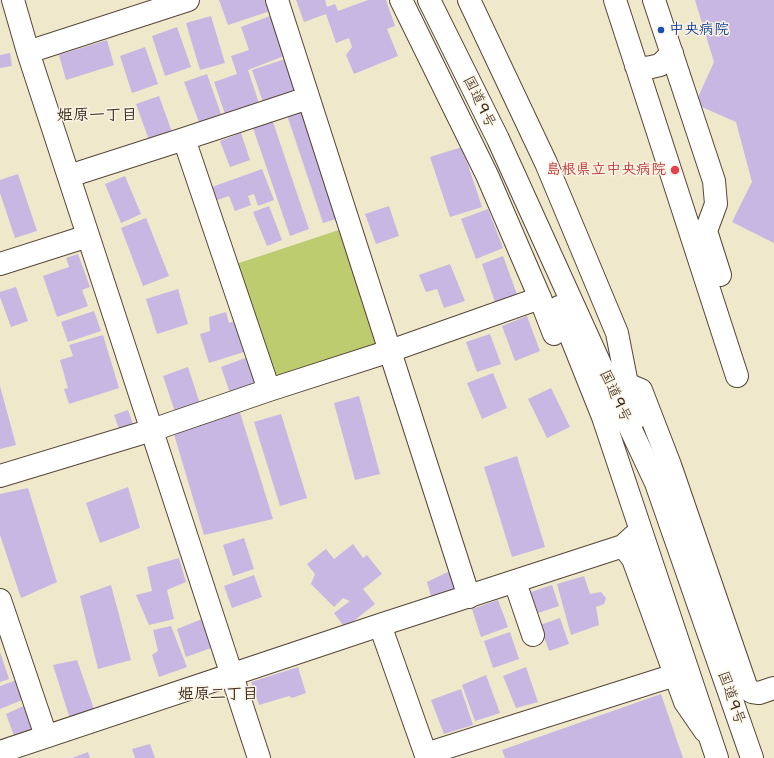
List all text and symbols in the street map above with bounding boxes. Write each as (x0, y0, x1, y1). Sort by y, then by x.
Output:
place label: 中央病院 (669, 21, 729, 39)
marker: 中央病院 (656, 25, 666, 35)
street label: 国道9号 (459, 73, 499, 131)
district label: 姫原一丁目 (57, 106, 137, 126)
place label: 島根県立中央病院 (546, 161, 666, 179)
marker: 島根県立中央病院 (669, 164, 681, 176)
street label: 国道9号 (595, 367, 635, 425)
street label: 国道9号 (713, 669, 749, 727)
district label: 姫原二丁目 (178, 685, 258, 705)

